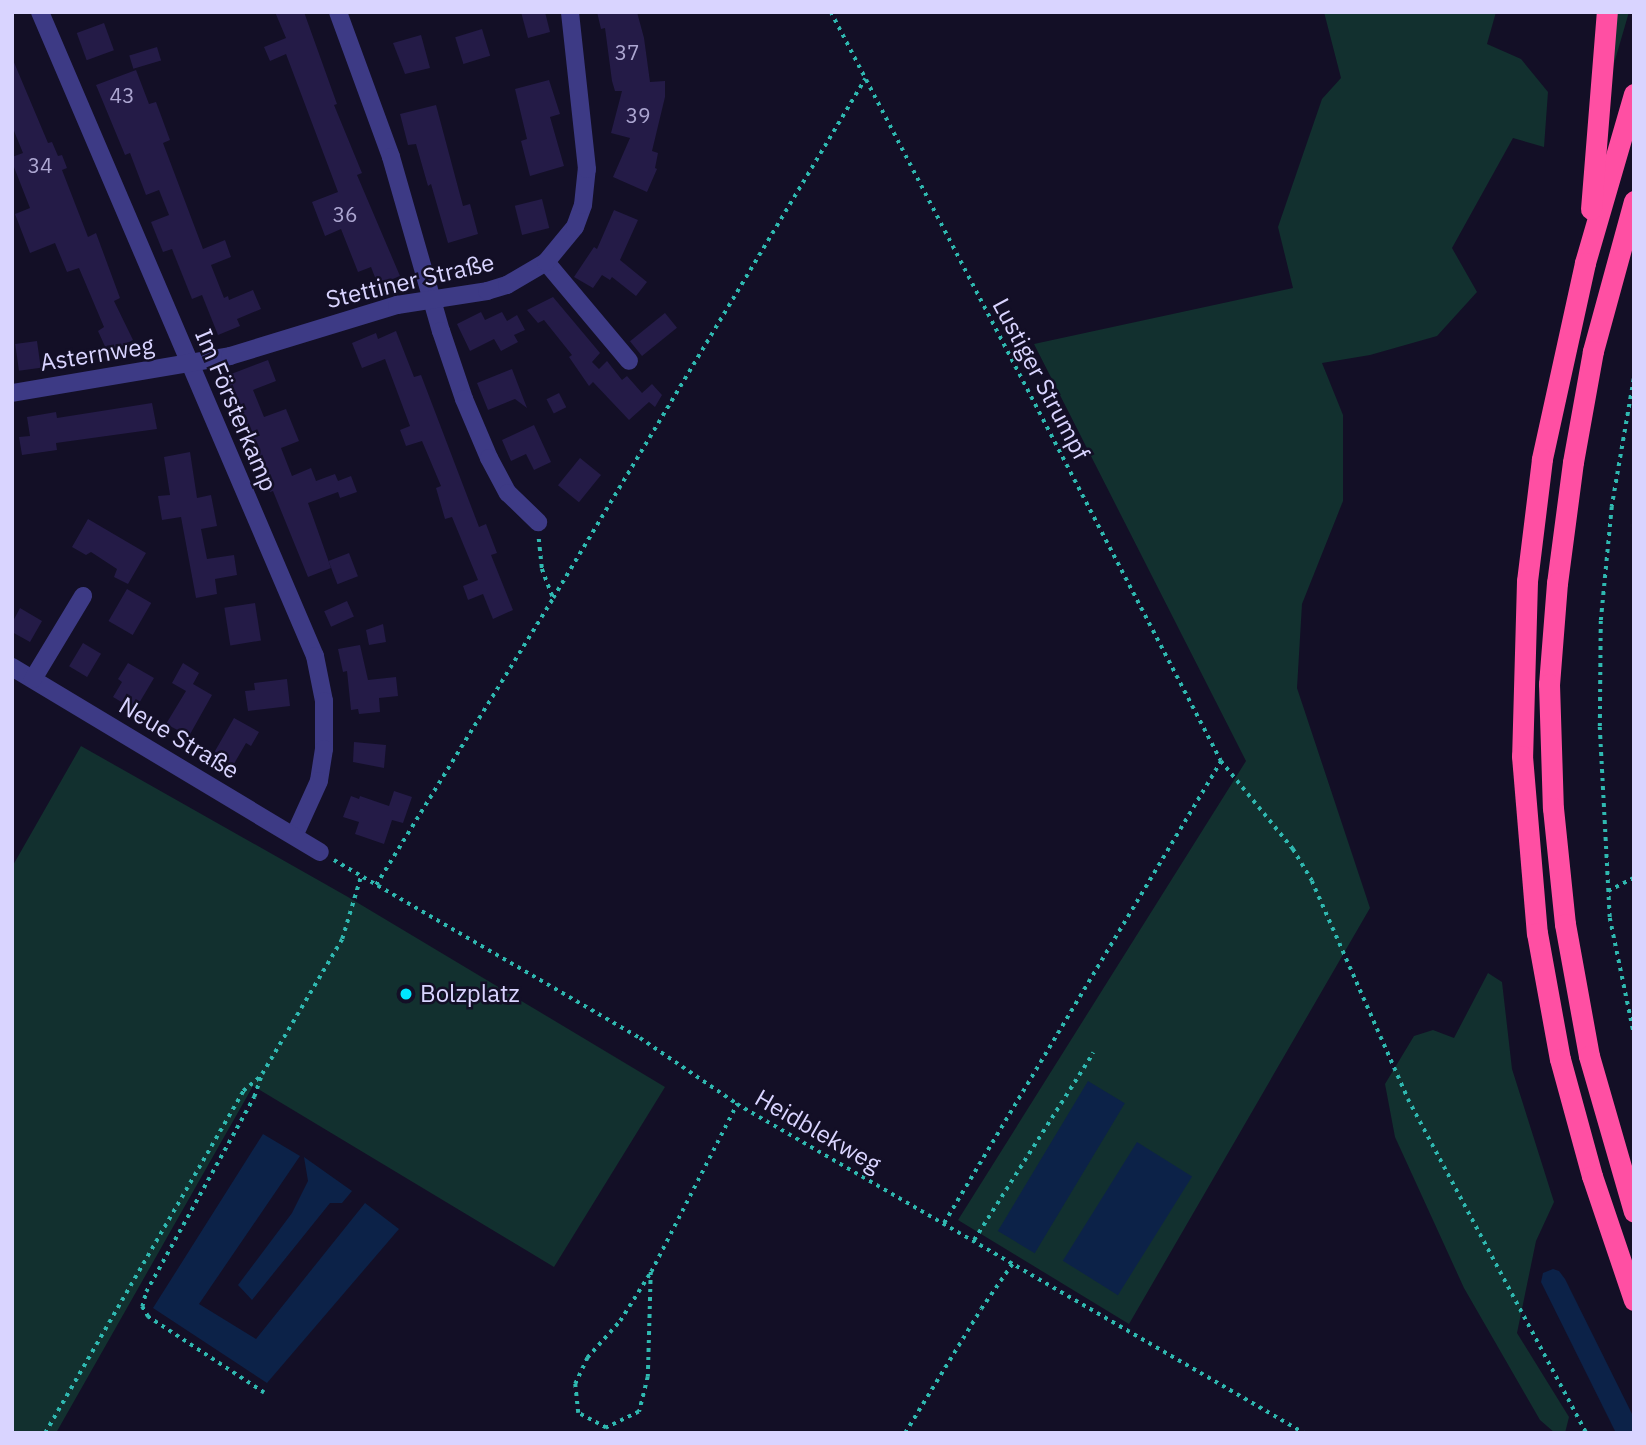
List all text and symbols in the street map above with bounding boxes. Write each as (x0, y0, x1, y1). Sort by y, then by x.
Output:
house number: 37 (614, 39, 640, 65)
house number: 43 (109, 82, 135, 108)
house number: 39 (625, 102, 651, 128)
house number: 34 (27, 152, 53, 178)
house number: 36 (332, 201, 358, 227)
street label: Stettiner Straße (323, 248, 497, 314)
street label: Lustiger Strumpf (986, 293, 1096, 465)
street label: Im Försterkamp (189, 325, 283, 495)
street label: Asternweg (38, 331, 156, 377)
street label: Neue Straße (114, 691, 244, 785)
place label: Bolzplatz (420, 980, 520, 1008)
marker: Bolzplatz (398, 986, 414, 1002)
street label: Heidblekweg (750, 1083, 886, 1179)

